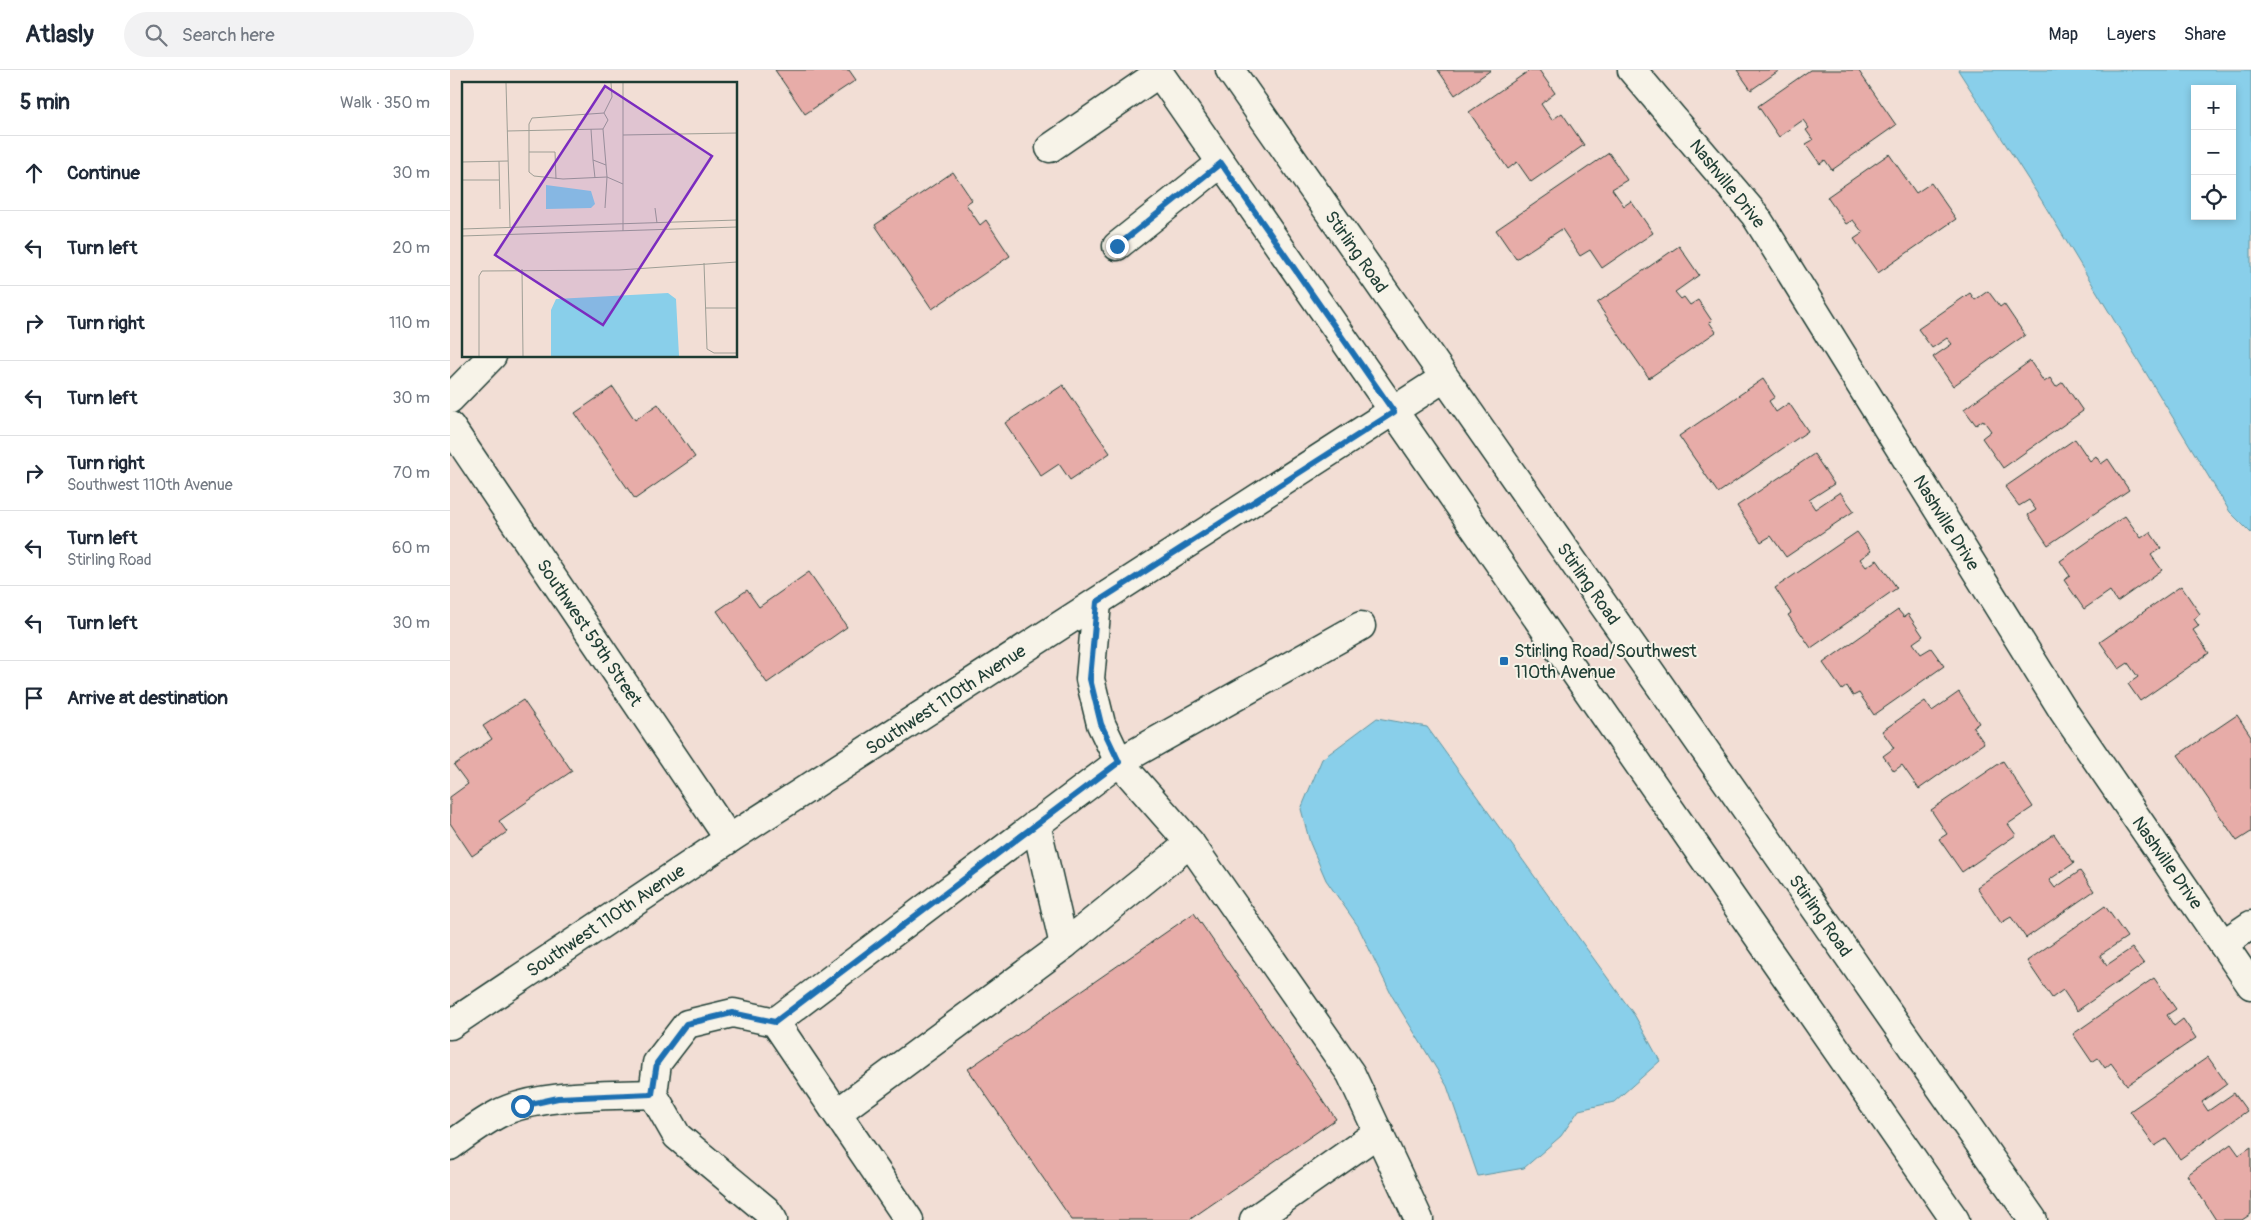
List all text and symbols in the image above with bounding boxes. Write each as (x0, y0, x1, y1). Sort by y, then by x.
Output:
search box (124, 12, 474, 57)
text: Atlasly (25, 20, 94, 49)
icon: search (142, 21, 170, 49)
text: Search here (182, 23, 275, 47)
text: Map (2049, 23, 2078, 46)
text: Layers (2106, 23, 2156, 46)
text: Share (2184, 23, 2226, 46)
inset map (462, 82, 738, 358)
map controls (2191, 85, 2236, 220)
button: + (2191, 85, 2236, 130)
text: 5 min (20, 89, 70, 116)
text: Walk · 350 m (340, 93, 430, 113)
button: − (2191, 130, 2236, 175)
street label: Nashville Drive (1684, 135, 1770, 233)
icon: ahead (20, 159, 48, 187)
text: Continue (67, 161, 140, 185)
text: 30 m (392, 163, 430, 183)
button: locate (2191, 175, 2236, 220)
street label: Stirling Road (1319, 206, 1393, 298)
icon: left (20, 234, 48, 262)
route end (1106, 235, 1129, 258)
text: Turn left (67, 236, 137, 260)
text: 20 m (392, 238, 430, 258)
icon: right (20, 309, 48, 337)
text: Turn right (67, 311, 145, 335)
text: 110 m (389, 313, 430, 333)
icon: left (20, 384, 48, 412)
text: Turn left (67, 386, 137, 410)
text: 30 m (392, 388, 430, 408)
text: Turn right (67, 451, 145, 475)
icon: right (20, 459, 48, 487)
text: 70 m (393, 463, 430, 483)
street label: Nashville Drive (1908, 471, 1984, 575)
text: Southwest 110th Avenue (67, 475, 233, 495)
text: Turn left (67, 526, 137, 550)
icon: left (20, 534, 48, 562)
text: 60 m (392, 538, 430, 558)
street label: Stirling Road (1551, 538, 1625, 630)
text: Stirling Road (67, 550, 152, 570)
street label: Southwest 59th Street (531, 555, 647, 712)
icon: left (20, 609, 48, 637)
text: Turn left (67, 611, 137, 635)
text: 30 m (392, 613, 430, 633)
street label: Southwest 110th Avenue (862, 640, 1031, 760)
place label: Stirling Road/Southwest 110th Avenue (1514, 640, 1698, 684)
marker: Stirling Road/Southwest 110th Avenue (1498, 655, 1510, 667)
icon: arrive (20, 684, 48, 712)
text: Arrive at destination (67, 686, 228, 710)
street label: Nashville Drive (2127, 812, 2207, 914)
street label: Southwest 110th Avenue (522, 859, 690, 983)
street label: Stirling Road (1783, 870, 1857, 962)
route start (511, 1095, 534, 1118)

